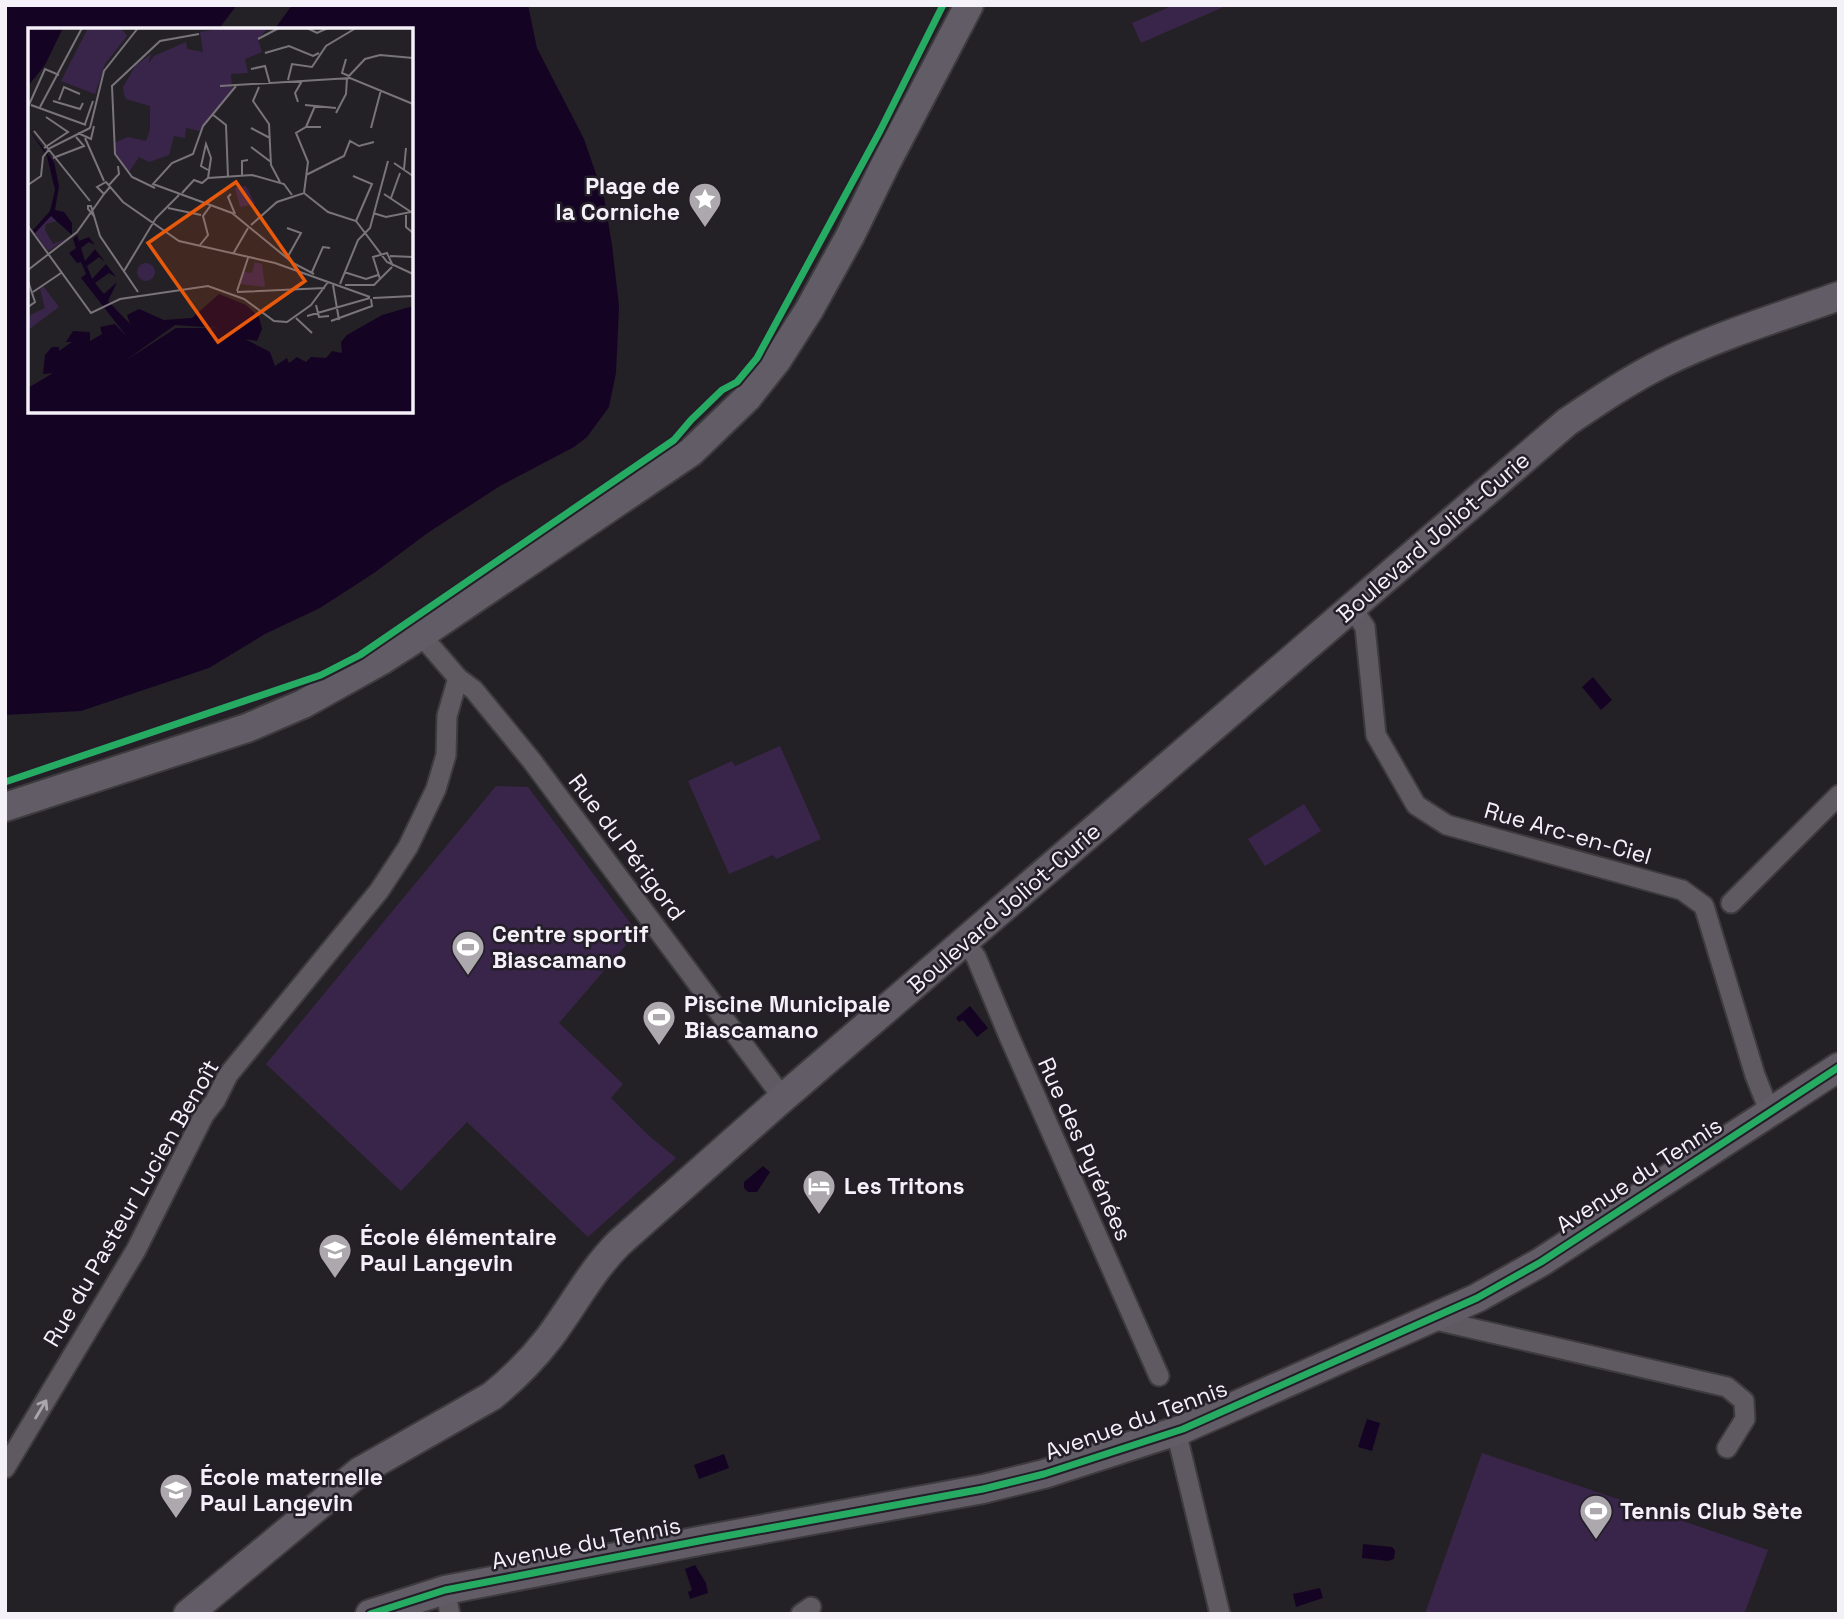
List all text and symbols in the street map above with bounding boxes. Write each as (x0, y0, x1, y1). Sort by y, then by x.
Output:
inset map (28, 28, 413, 413)
place label: Plage de la Corniche (556, 171, 680, 227)
place icon: Plage de la Corniche (686, 180, 724, 229)
street label: Boulevard Joliot-Curie (1330, 445, 1536, 629)
street label: Rue du Périgord (562, 768, 692, 926)
street label: Rue Arc-en-Ciel (1481, 795, 1655, 871)
street label: Boulevard Joliot-Curie (901, 816, 1107, 1000)
place label: Centre sportif Biascamano (492, 919, 649, 975)
sports icon: Centre sportif Biascamano (449, 928, 487, 977)
place label: Piscine Municipale Biascamano (684, 989, 891, 1045)
sports icon: Piscine Municipale Biascamano (640, 998, 678, 1047)
street label: Rue des Pyrénées (1031, 1053, 1139, 1245)
street label: Rue du Pasteur Lucien Benoît (36, 1054, 226, 1352)
street label: Avenue du Tennis (1550, 1110, 1728, 1240)
hotel icon: Les Tritons (800, 1167, 838, 1216)
place label: Les Tritons (844, 1171, 965, 1201)
place label: École élémentaire Paul Langevin (360, 1222, 557, 1278)
school or university icon: École élémentaire Paul Langevin (316, 1231, 354, 1280)
street label: Avenue du Tennis (1041, 1373, 1231, 1467)
one-way arrow (34, 1400, 48, 1420)
place label: École maternelle Paul Langevin (200, 1462, 383, 1518)
school or university icon: École maternelle Paul Langevin (157, 1471, 195, 1520)
sports icon: Tennis Club Sète (1577, 1492, 1615, 1541)
place label: Tennis Club Sète (1620, 1496, 1803, 1526)
street label: Avenue du Tennis (489, 1510, 683, 1576)

